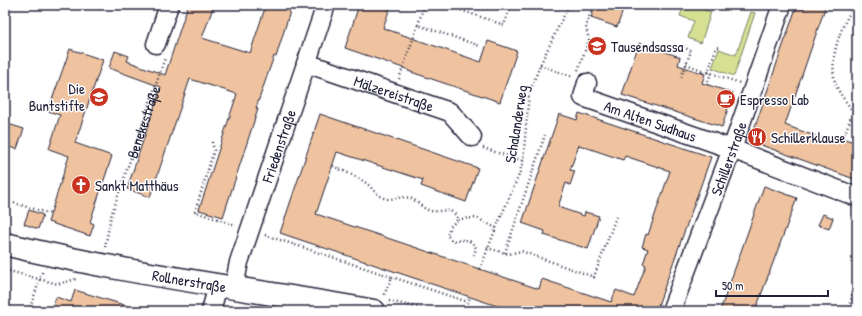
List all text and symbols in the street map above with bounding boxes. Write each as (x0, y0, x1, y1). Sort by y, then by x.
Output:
school or university icon: Tausendsassa (586, 35, 608, 57)
place label: Tausendsassa (611, 36, 683, 57)
street label: Mälzereistraße (351, 70, 437, 116)
place label: Die Buntstifte (29, 78, 85, 116)
street label: Benekestraße (121, 83, 165, 161)
street label: Schalanderweg (499, 83, 533, 165)
school or university icon: Die Buntstifte (88, 86, 110, 108)
cafe icon: Espresso Lab (715, 88, 737, 110)
place label: Espresso Lab (740, 89, 809, 110)
street label: Am Alten Sudhaus (601, 95, 700, 146)
street label: Friedenstraße (256, 107, 300, 186)
street label: Schillerstraße (705, 119, 751, 198)
restaurant icon: Schillerklause (746, 126, 768, 148)
place label: Schillerklause (771, 127, 845, 148)
church icon: Sankt Matthäus (70, 174, 92, 196)
place label: Sankt Matthäus (95, 175, 179, 196)
street label: Rollnerstraße (151, 264, 228, 297)
scale bar (716, 272, 828, 298)
text: 50 m (722, 277, 743, 294)

